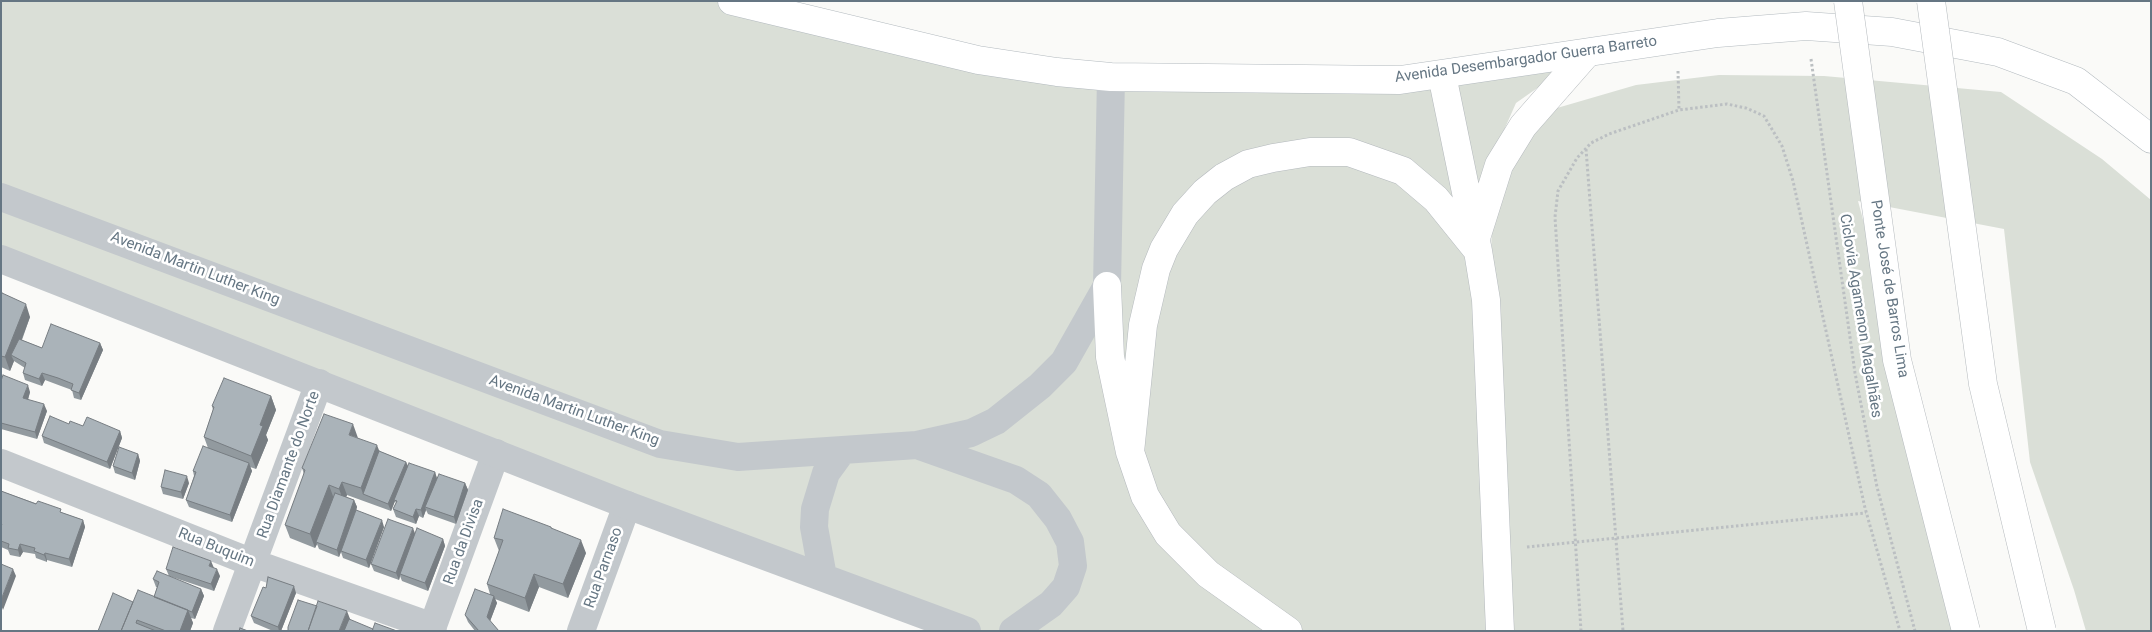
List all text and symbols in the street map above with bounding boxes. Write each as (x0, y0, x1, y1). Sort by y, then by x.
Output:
street label: Avenida Desembargador Guerra Barreto (1394, 33, 1658, 87)
street label: Ponte José de Barros Lima (1866, 199, 1912, 379)
street label: Ciclovia Agamenon Magalhães (1835, 213, 1885, 419)
street label: Avenida Martin Luther King (108, 228, 282, 310)
street label: Avenida Martin Luther King (486, 372, 662, 450)
street label: Rua Diamante do Norte (254, 389, 324, 541)
street label: Rua da Divisa (440, 497, 488, 587)
street label: Rua Buquim (175, 525, 257, 571)
street label: Rua Parnaso (581, 525, 627, 611)

